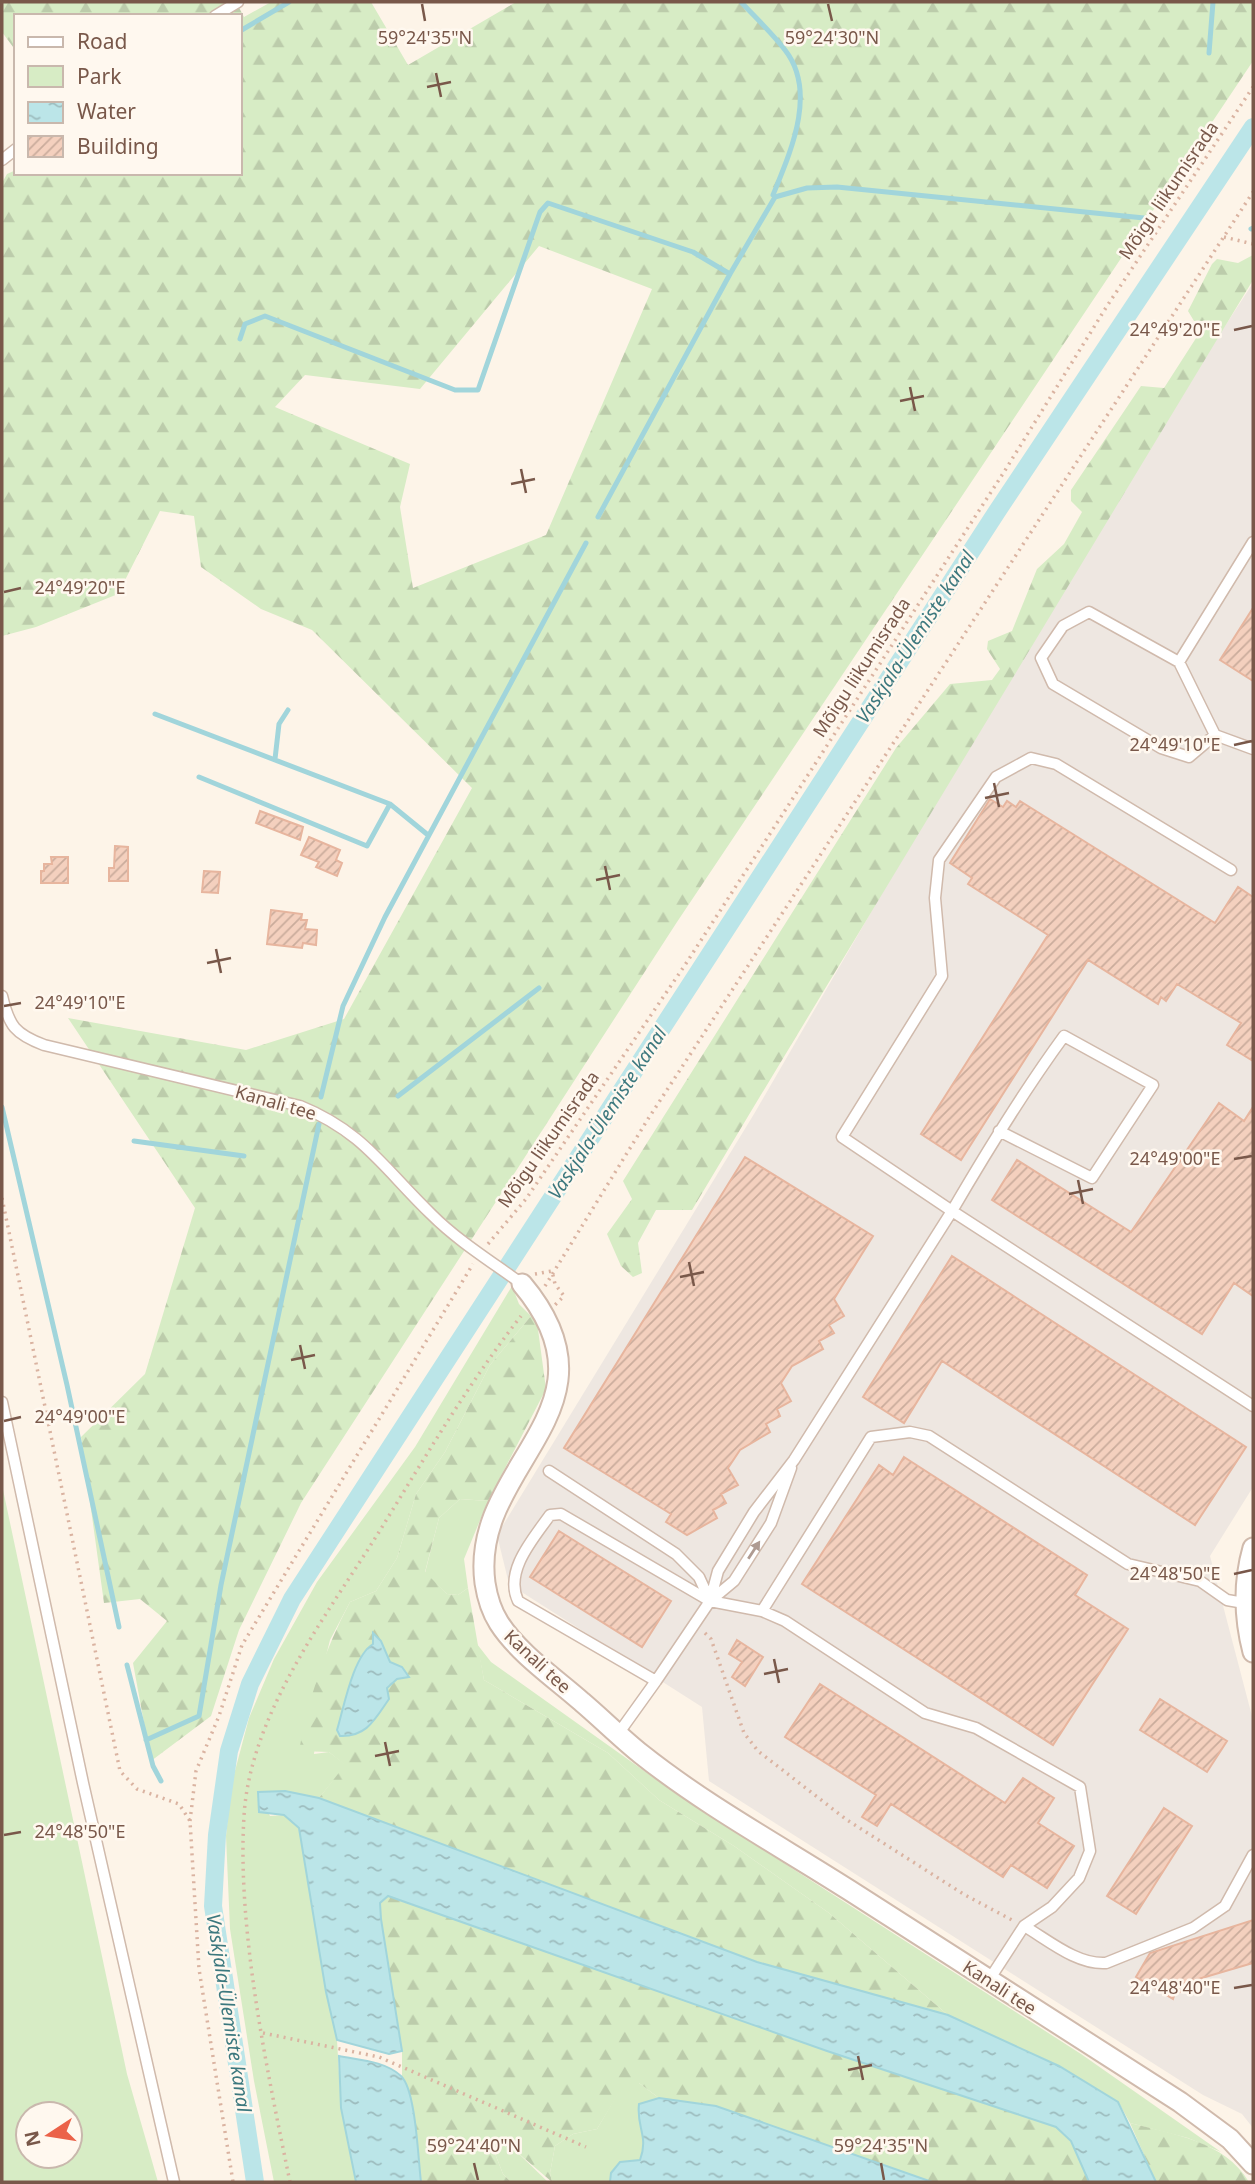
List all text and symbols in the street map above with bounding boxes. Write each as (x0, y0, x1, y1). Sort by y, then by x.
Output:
legend (14, 14, 242, 175)
text: 59°24'35"N (378, 25, 472, 49)
text: 59°24'30"N (785, 25, 879, 49)
text: Road (77, 27, 127, 55)
text: Park (77, 62, 122, 90)
text: Water (77, 97, 136, 125)
street label: Mõigu liikumisrada (1113, 116, 1223, 264)
text: Building (77, 132, 159, 160)
text: 24°49'20"E (1130, 317, 1220, 341)
water label: Vaskjala-Ülemiste kanal (850, 545, 981, 728)
text: 24°49'20"E (35, 575, 125, 599)
street label: Mõigu liikumisrada (807, 593, 915, 741)
text: 24°49'10"E (1130, 732, 1220, 756)
text: 24°49'10"E (35, 990, 125, 1014)
water label: Vaskjala-Ülemiste kanal (542, 1021, 673, 1204)
street label: Mõigu liikumisrada (492, 1066, 604, 1212)
street label: Kanali tee (233, 1079, 319, 1125)
text: 24°49'00"E (1130, 1146, 1220, 1170)
text: 24°49'00"E (35, 1404, 125, 1428)
one-way arrow (748, 1540, 761, 1559)
text: 24°48'50"E (1130, 1561, 1220, 1585)
street label: Kanali tee (499, 1624, 577, 1698)
text: 24°48'50"E (35, 1819, 125, 1843)
water label: Vaskjala-Ülemiste kanal (200, 1912, 258, 2115)
street label: Kanali tee (959, 1954, 1041, 2020)
text: 24°48'40"E (1130, 1975, 1220, 1999)
north arrow (14, 2100, 84, 2170)
text: N (18, 2128, 47, 2149)
text: 59°24'40"N (427, 2133, 521, 2157)
text: 59°24'35"N (834, 2133, 928, 2157)

